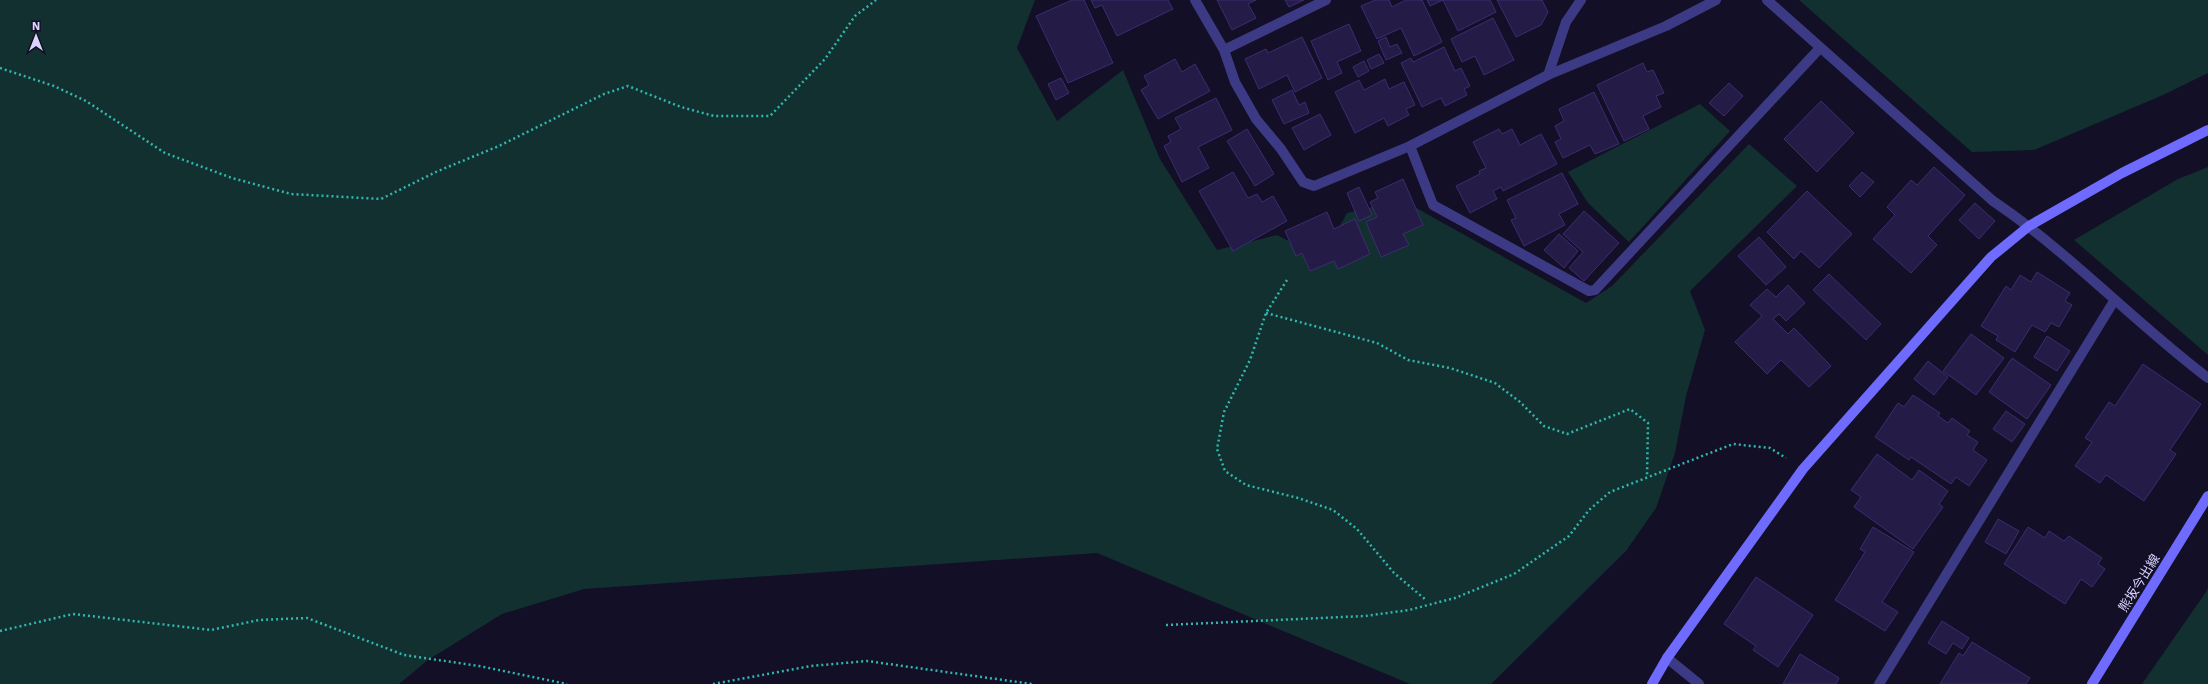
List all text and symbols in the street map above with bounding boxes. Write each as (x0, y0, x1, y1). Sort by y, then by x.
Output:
north arrow (16, 16, 56, 56)
text: N (32, 20, 40, 33)
street label: 熊坂今出線 (2115, 551, 2163, 615)

